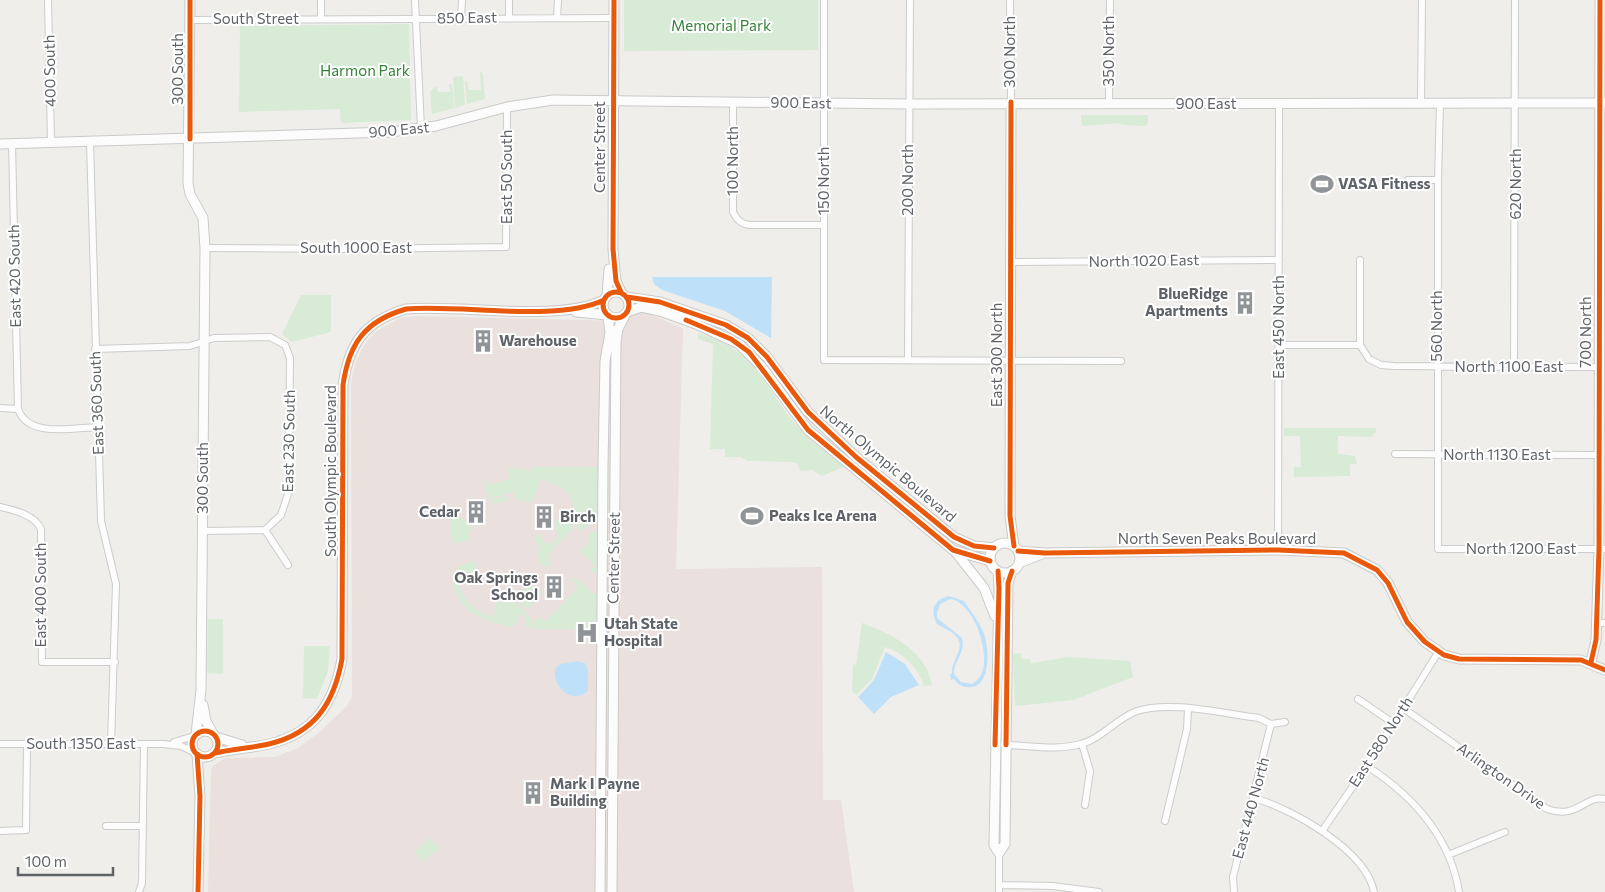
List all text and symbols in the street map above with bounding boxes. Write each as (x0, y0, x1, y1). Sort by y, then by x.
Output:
street label: 850 East (437, 7, 497, 27)
street label: South Street (213, 9, 299, 27)
park label: Memorial Park (671, 16, 771, 34)
street label: 300 North (1000, 16, 1018, 88)
street label: 350 North (1099, 16, 1117, 86)
street label: 300 South (168, 33, 186, 105)
street label: 400 South (39, 35, 59, 107)
park label: Harmon Park (320, 61, 410, 79)
street label: 900 East (770, 92, 832, 112)
street label: 900 East (1175, 94, 1237, 112)
street label: Center Street (590, 101, 608, 193)
street label: 900 East (368, 117, 430, 141)
street label: 100 North (723, 126, 741, 196)
street label: East 50 South (497, 130, 515, 224)
street label: 200 North (898, 144, 916, 216)
street label: 150 North (814, 147, 832, 215)
street label: 620 North (1506, 148, 1524, 220)
sports icon: VASA Fitness (1309, 171, 1335, 197)
place label: VASA Fitness (1338, 174, 1431, 192)
street label: East 420 South (4, 224, 24, 328)
street label: South 1000 East (300, 238, 412, 256)
street label: North 1020 East (1088, 250, 1199, 270)
street label: East 450 North (1269, 275, 1287, 379)
place label: BlueRidge Apartments (1145, 284, 1228, 319)
building icon: BlueRidge Apartments (1232, 290, 1258, 316)
street label: 560 North (1427, 290, 1445, 362)
street label: 700 North (1576, 296, 1594, 368)
street label: East 300 North (987, 303, 1005, 407)
building icon: Warehouse (470, 328, 496, 354)
place label: Warehouse (499, 331, 577, 349)
street label: East 360 South (85, 351, 107, 455)
street label: North 1100 East (1455, 357, 1563, 375)
street label: South Olympic Boulevard (321, 385, 339, 557)
street label: East 230 South (278, 389, 298, 493)
street label: North Olympic Boulevard (817, 401, 960, 525)
street label: 300 South (193, 442, 211, 514)
street label: North 1130 East (1443, 445, 1551, 463)
building icon: Cedar (463, 499, 489, 525)
place label: Cedar (419, 502, 460, 520)
sports icon: Peaks Ice Arena (739, 503, 765, 529)
building icon: Birch (531, 504, 557, 530)
place label: Peaks Ice Arena (769, 506, 877, 524)
place label: Birch (560, 507, 596, 525)
street label: Center Street (603, 512, 623, 604)
street label: North Seven Peaks Boulevard (1118, 529, 1316, 547)
street label: North 1200 East (1466, 539, 1576, 557)
street label: East 400 South (31, 543, 49, 647)
place label: Oak Springs School (454, 568, 538, 603)
building icon: Oak Springs School (541, 574, 567, 600)
place label: Utah State Hospital (604, 614, 678, 649)
hospital icon: Utah State Hospital (574, 620, 600, 646)
street label: East 580 North (1344, 693, 1416, 790)
street label: South 1350 East (26, 734, 136, 752)
street label: Arlington Drive (1454, 738, 1549, 812)
street label: East 440 North (1228, 755, 1272, 860)
place label: Mark I Payne Building (550, 774, 640, 809)
building icon: Mark I Payne Building (520, 780, 546, 806)
scale bar (18, 844, 112, 876)
text: 100 m (25, 852, 67, 870)

